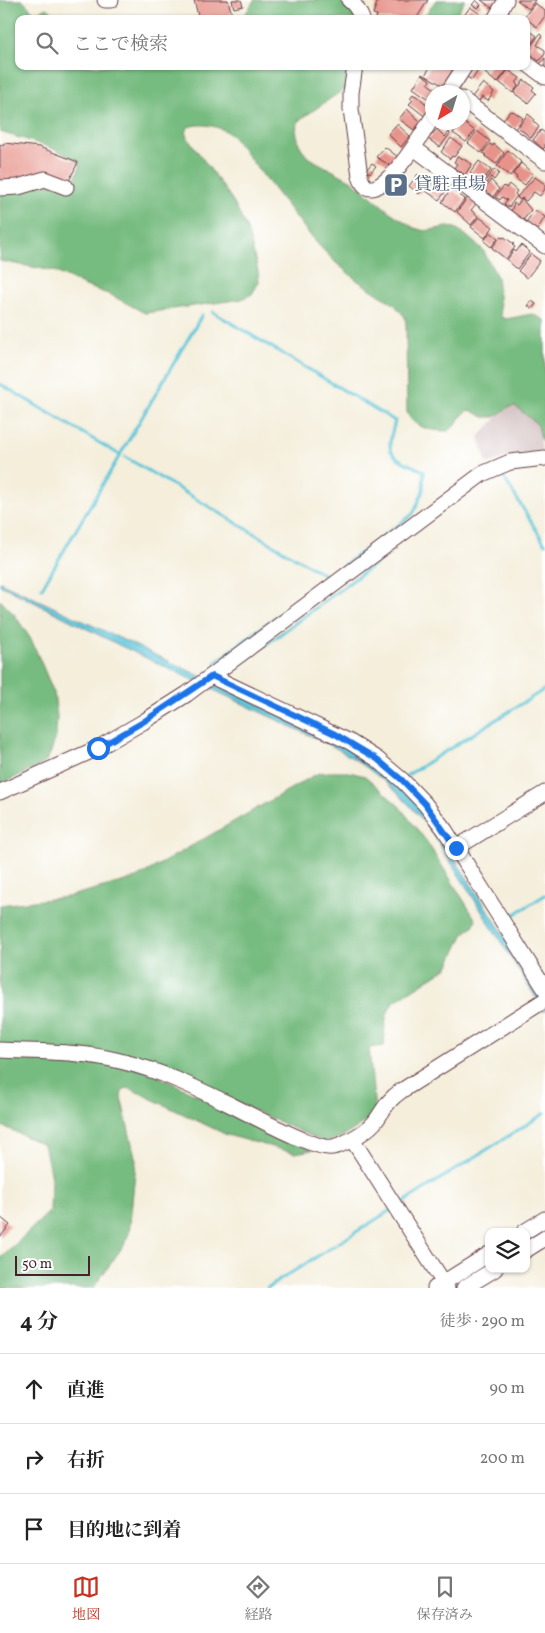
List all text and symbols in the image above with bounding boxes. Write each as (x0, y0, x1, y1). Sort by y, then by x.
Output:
search box (15, 15, 530, 70)
icon: search (33, 29, 61, 57)
text: ここで検索 (73, 32, 168, 58)
north arrow (425, 85, 470, 130)
parking icon: 貸駐車場 (383, 172, 409, 198)
place label: 貸駐車場 (414, 173, 486, 198)
route start (87, 737, 110, 760)
route end (445, 837, 468, 860)
map controls (485, 1228, 530, 1273)
button: layers (485, 1228, 530, 1273)
scale bar (15, 1253, 90, 1276)
text: 50 m (22, 1255, 52, 1274)
text: 4 分 (20, 1308, 58, 1337)
text: 徒歩 · 290 m (439, 1311, 525, 1333)
icon: ahead (20, 1375, 48, 1403)
text: 直進 (67, 1378, 105, 1404)
text: 90 m (489, 1378, 525, 1400)
icon: right (20, 1445, 48, 1473)
text: 右折 (67, 1448, 105, 1474)
text: 200 m (480, 1448, 525, 1470)
icon: arrive (20, 1515, 48, 1543)
text: 目的地に到着 (67, 1518, 181, 1544)
tab: 地図 (72, 1573, 100, 1625)
tab: 経路 (244, 1573, 272, 1625)
tab: 保存済み (417, 1573, 473, 1625)

